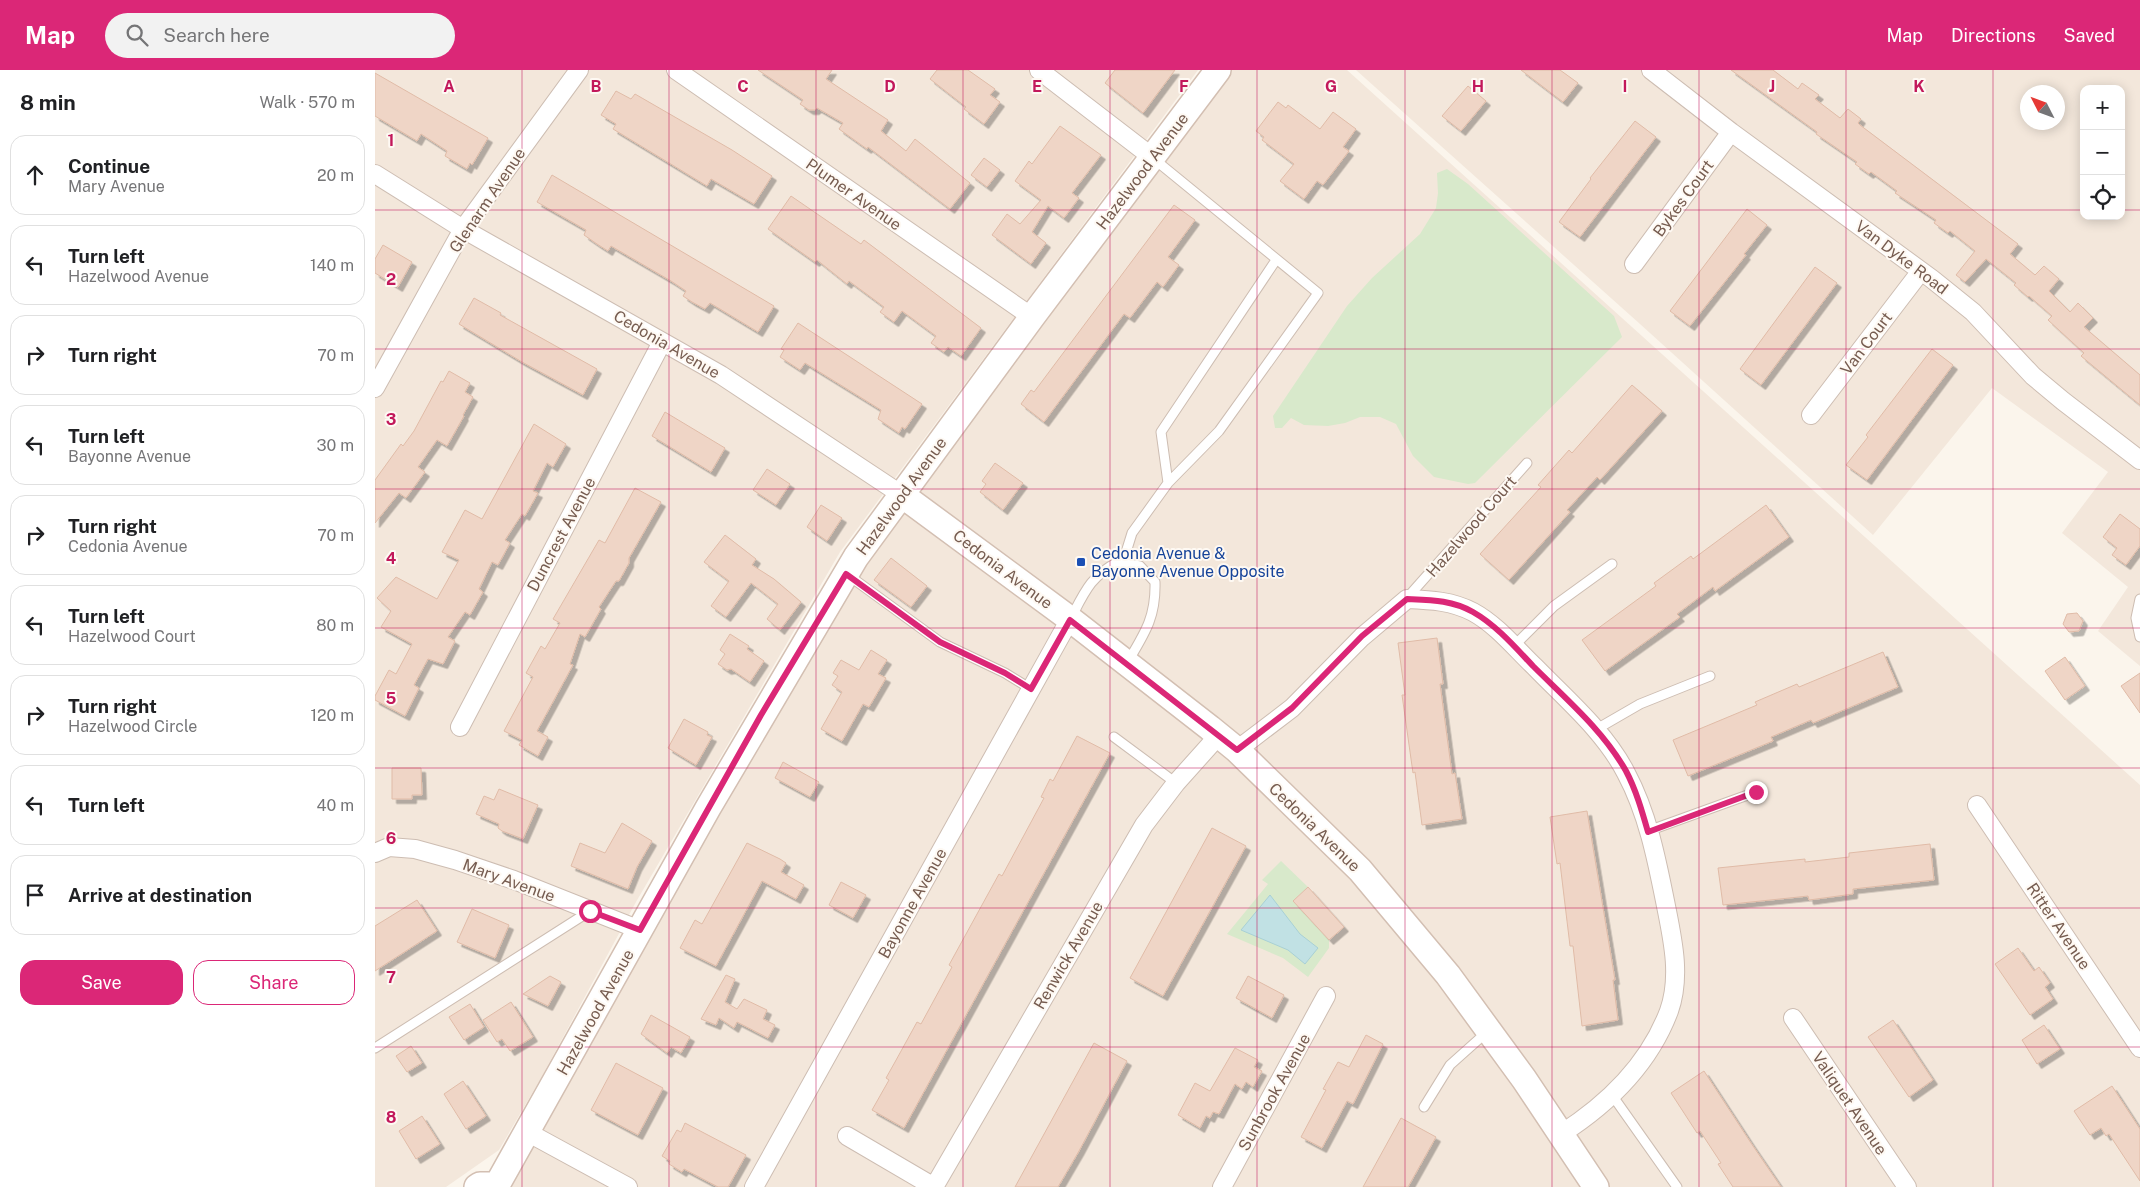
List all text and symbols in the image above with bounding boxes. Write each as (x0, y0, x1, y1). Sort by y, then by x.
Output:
search box (105, 13, 455, 58)
text: Map (25, 21, 75, 49)
icon: search (123, 21, 151, 49)
text: Search here (163, 24, 270, 46)
text: Map (1886, 25, 1923, 46)
text: Directions (1951, 25, 2036, 46)
text: Saved (2064, 25, 2115, 46)
text: A (443, 77, 455, 96)
text: B (591, 77, 602, 96)
text: C (737, 77, 749, 96)
text: D (884, 77, 896, 96)
text: E (1032, 77, 1042, 96)
text: F (1179, 77, 1189, 96)
text: G (1325, 77, 1337, 96)
text: H (1472, 77, 1484, 96)
text: I (1623, 77, 1627, 96)
text: J (1769, 77, 1775, 96)
text: K (1913, 77, 1925, 96)
north arrow (2020, 85, 2065, 130)
map controls (2080, 85, 2125, 220)
button: + (2080, 85, 2125, 130)
text: 8 min (20, 90, 76, 115)
text: Walk · 570 m (259, 93, 355, 112)
street label: Hazelwood Avenue (1092, 109, 1192, 233)
button: − (2080, 130, 2125, 175)
text: 1 (388, 131, 394, 150)
street label: Glenarm Avenue (445, 144, 529, 256)
street label: Plumer Avenue (802, 154, 905, 234)
text: Continue (68, 155, 150, 177)
street label: Bykes Court (1649, 156, 1718, 240)
icon: ahead (21, 161, 49, 189)
text: 20 m (317, 166, 354, 185)
button: locate (2080, 175, 2125, 220)
text: Mary Avenue (68, 177, 165, 196)
street label: Van Dyke Road (1852, 216, 1952, 298)
text: Turn left (68, 245, 145, 267)
icon: left (21, 251, 49, 279)
text: 140 m (310, 256, 354, 275)
text: Hazelwood Avenue (68, 267, 209, 286)
text: 2 (386, 270, 396, 289)
street label: Cedonia Avenue (610, 306, 723, 383)
street label: Van Court (1837, 308, 1896, 378)
icon: right (21, 341, 49, 369)
text: Turn right (68, 344, 157, 366)
text: 70 m (317, 346, 354, 365)
text: 3 (386, 410, 396, 429)
text: Turn left (68, 425, 145, 447)
icon: left (21, 431, 49, 459)
street label: Hazelwood Avenue (852, 434, 951, 559)
text: 30 m (317, 436, 354, 455)
text: Bayonne Avenue (68, 447, 191, 466)
street label: Hazelwood Court (1422, 472, 1520, 581)
street label: Duncrest Avenue (523, 474, 600, 595)
text: Turn right (68, 515, 157, 537)
icon: right (21, 521, 49, 549)
text: 70 m (317, 526, 354, 545)
street label: Cedonia Avenue (949, 526, 1056, 613)
text: Cedonia Avenue (68, 537, 188, 556)
place label: Cedonia Avenue & Bayonne Avenue Opposite (1091, 544, 1285, 581)
text: 4 (386, 549, 397, 568)
marker: Cedonia Avenue & Bayonne Avenue Opposite (1075, 556, 1087, 568)
text: Turn left (68, 605, 145, 627)
icon: left (21, 611, 49, 639)
text: 80 m (316, 616, 354, 635)
text: Hazelwood Court (68, 627, 196, 646)
text: 5 (386, 689, 397, 708)
text: Turn right (68, 695, 157, 717)
icon: right (21, 701, 49, 729)
text: 120 m (310, 706, 354, 725)
text: Hazelwood Circle (68, 717, 197, 736)
street label: Cedonia Avenue (1265, 779, 1364, 876)
route end (1745, 781, 1768, 804)
icon: left (21, 791, 49, 819)
text: Turn left (68, 794, 145, 816)
text: 40 m (316, 796, 354, 815)
text: 6 (386, 829, 396, 848)
street label: Bayonne Avenue (874, 845, 951, 962)
street label: Mary Avenue (460, 855, 558, 906)
street label: Ritter Avenue (2023, 879, 2094, 973)
icon: arrive (21, 881, 49, 909)
text: Arrive at destination (68, 884, 252, 906)
street label: Renwick Avenue (1030, 898, 1107, 1013)
route start (579, 900, 602, 923)
street label: Hazelwood Avenue (553, 946, 638, 1079)
button: Save (20, 960, 183, 1005)
button: Share (193, 960, 355, 1005)
text: 7 (386, 968, 396, 987)
street label: Sunbrook Avenue (1234, 1030, 1314, 1154)
street label: Valiquet Avenue (1808, 1048, 1891, 1158)
text: 8 (386, 1108, 397, 1127)

